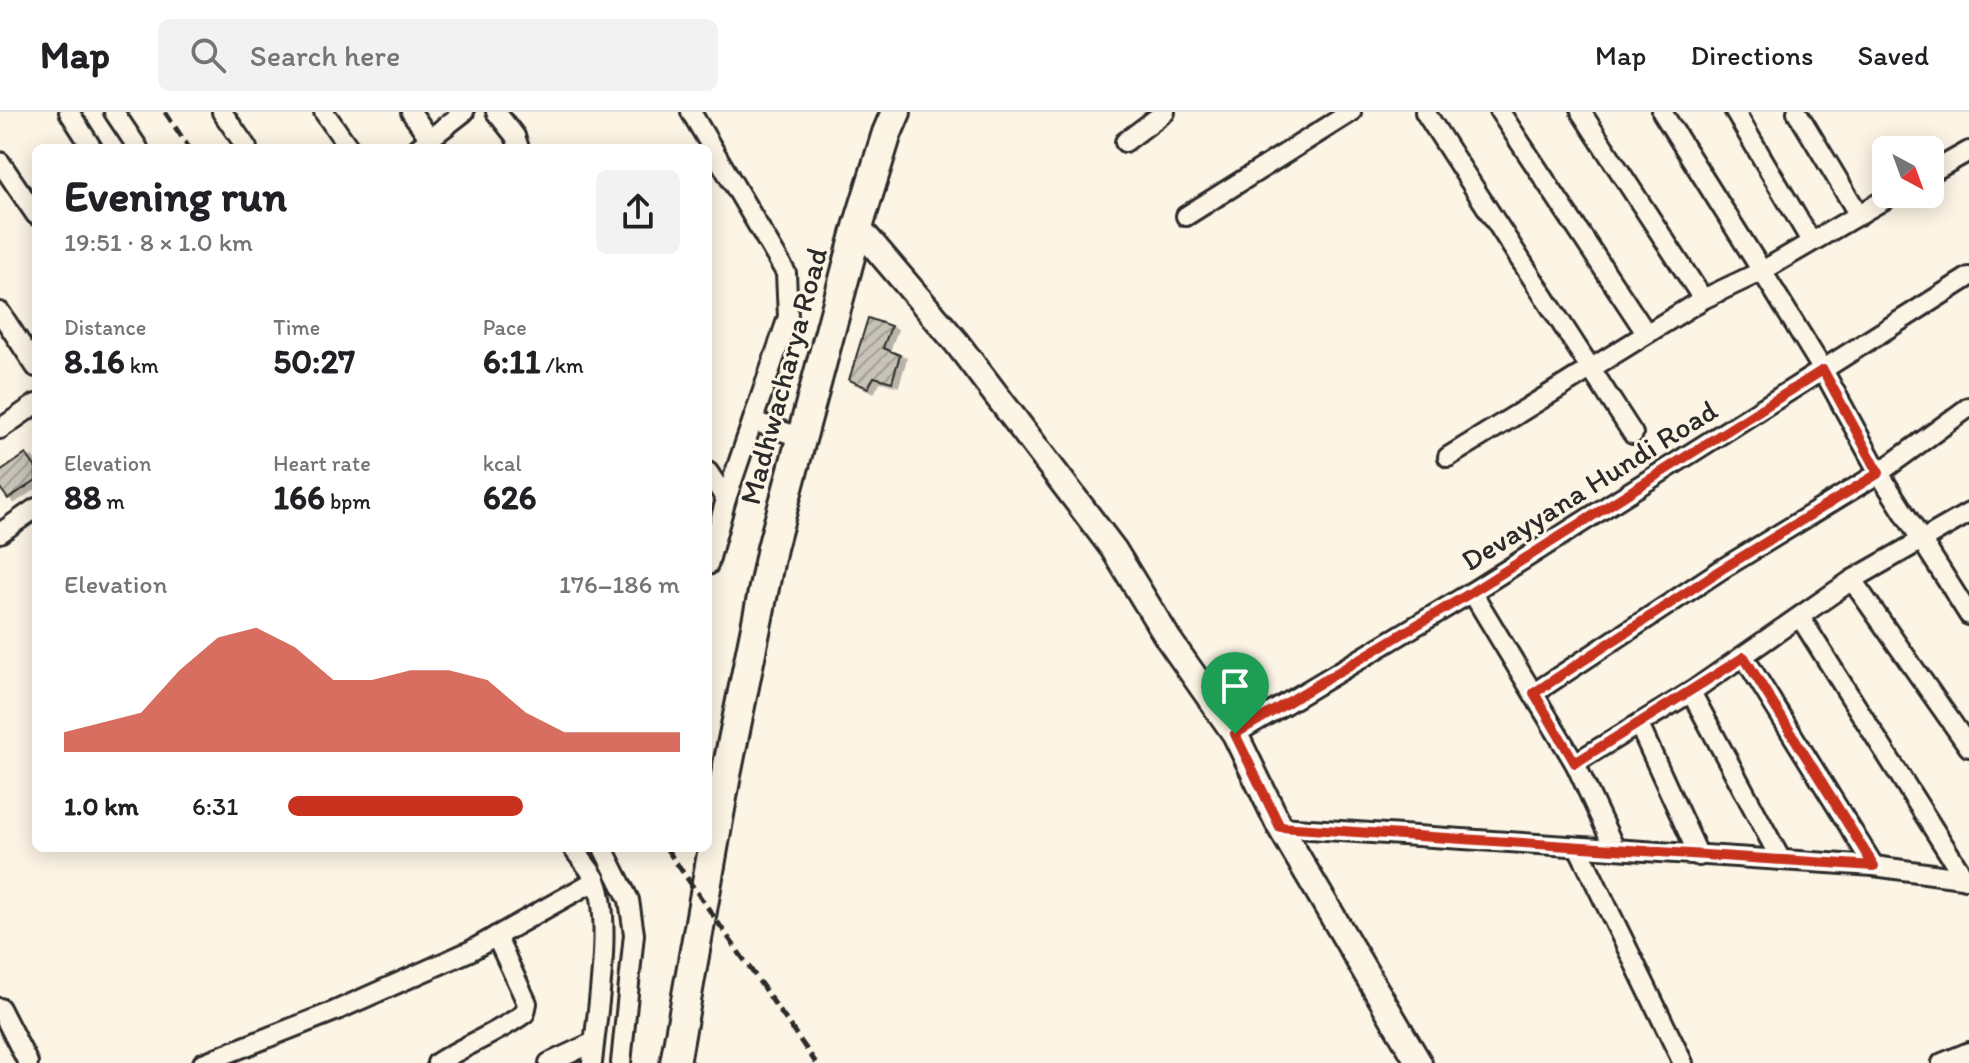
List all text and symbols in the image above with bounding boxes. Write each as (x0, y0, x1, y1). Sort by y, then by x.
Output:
search box (158, 19, 718, 91)
text: Map (40, 32, 110, 78)
icon: search (186, 33, 230, 77)
text: Search here (250, 37, 400, 74)
text: Map (1595, 38, 1646, 72)
text: Directions (1690, 38, 1814, 72)
text: Saved (1858, 38, 1929, 72)
north arrow (1872, 136, 1944, 208)
map controls (1872, 136, 1944, 208)
text: Evening run (64, 169, 287, 222)
button: share (596, 170, 680, 254)
text: 19:51 · 8 × 1.0 km (64, 226, 253, 258)
street label: Madhwacharya Road (731, 243, 835, 509)
text: Distance (64, 314, 146, 341)
text: Time (273, 314, 320, 341)
text: Pace (483, 314, 527, 341)
text: 8.16 (64, 341, 125, 382)
text: 50:27 (273, 341, 355, 382)
text: 6:11 (483, 341, 541, 382)
text: km (125, 352, 159, 379)
text: /km (541, 352, 584, 379)
street label: Devayyana Hundi Road (1454, 391, 1724, 579)
text: Elevation (64, 450, 151, 477)
text: Heart rate (273, 450, 371, 477)
text: kcal (483, 450, 522, 477)
text: 88 (64, 477, 101, 518)
text: 166 (273, 477, 325, 518)
text: 626 (483, 477, 537, 518)
text: m (101, 488, 125, 515)
text: bpm (325, 488, 371, 515)
text: Elevation (64, 568, 167, 600)
text: 176–186 m (559, 568, 680, 600)
pin (1201, 652, 1269, 734)
icon: arrive (1213, 664, 1257, 708)
text: 1.0 km (64, 790, 139, 822)
text: 6:31 (192, 790, 238, 822)

